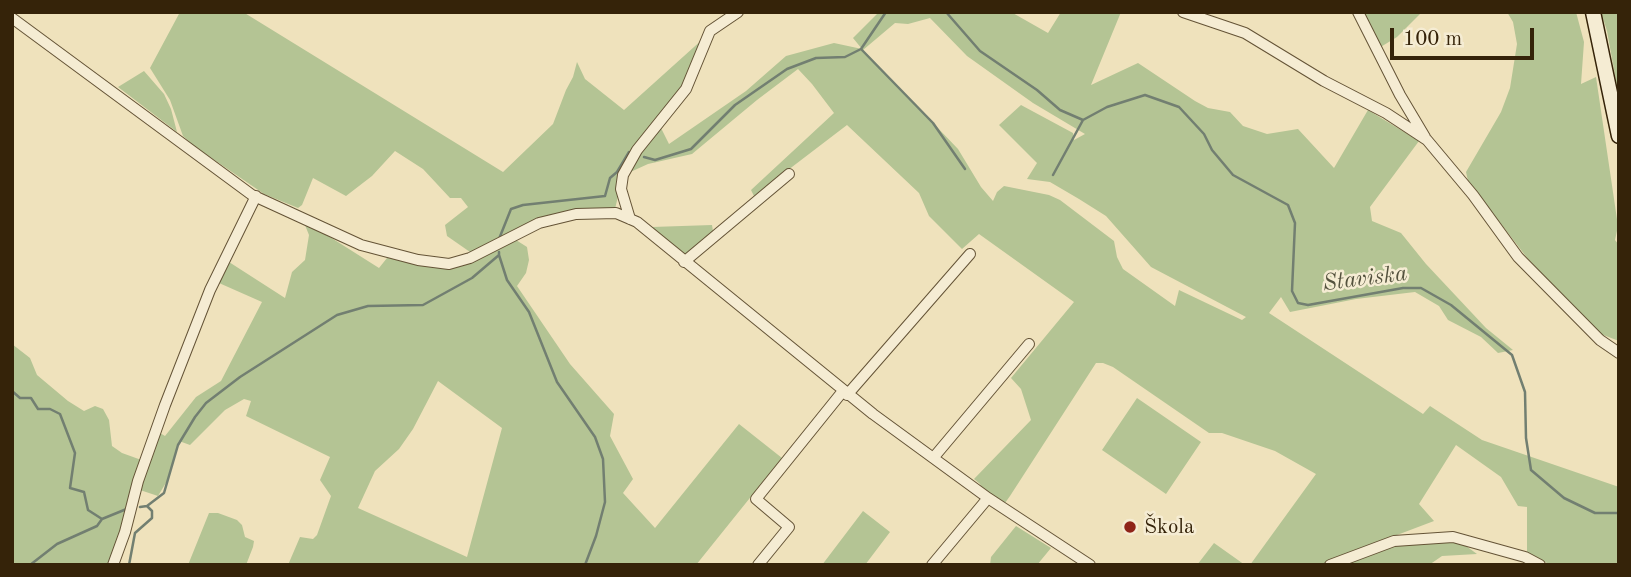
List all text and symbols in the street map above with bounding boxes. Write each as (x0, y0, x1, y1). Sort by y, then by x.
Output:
scale bar (1393, 14, 1536, 58)
text: 100 m (1403, 29, 1462, 50)
water label: Staviska (1321, 260, 1409, 298)
place label: Škola (1144, 514, 1194, 540)
marker: Škola (1122, 519, 1138, 535)

